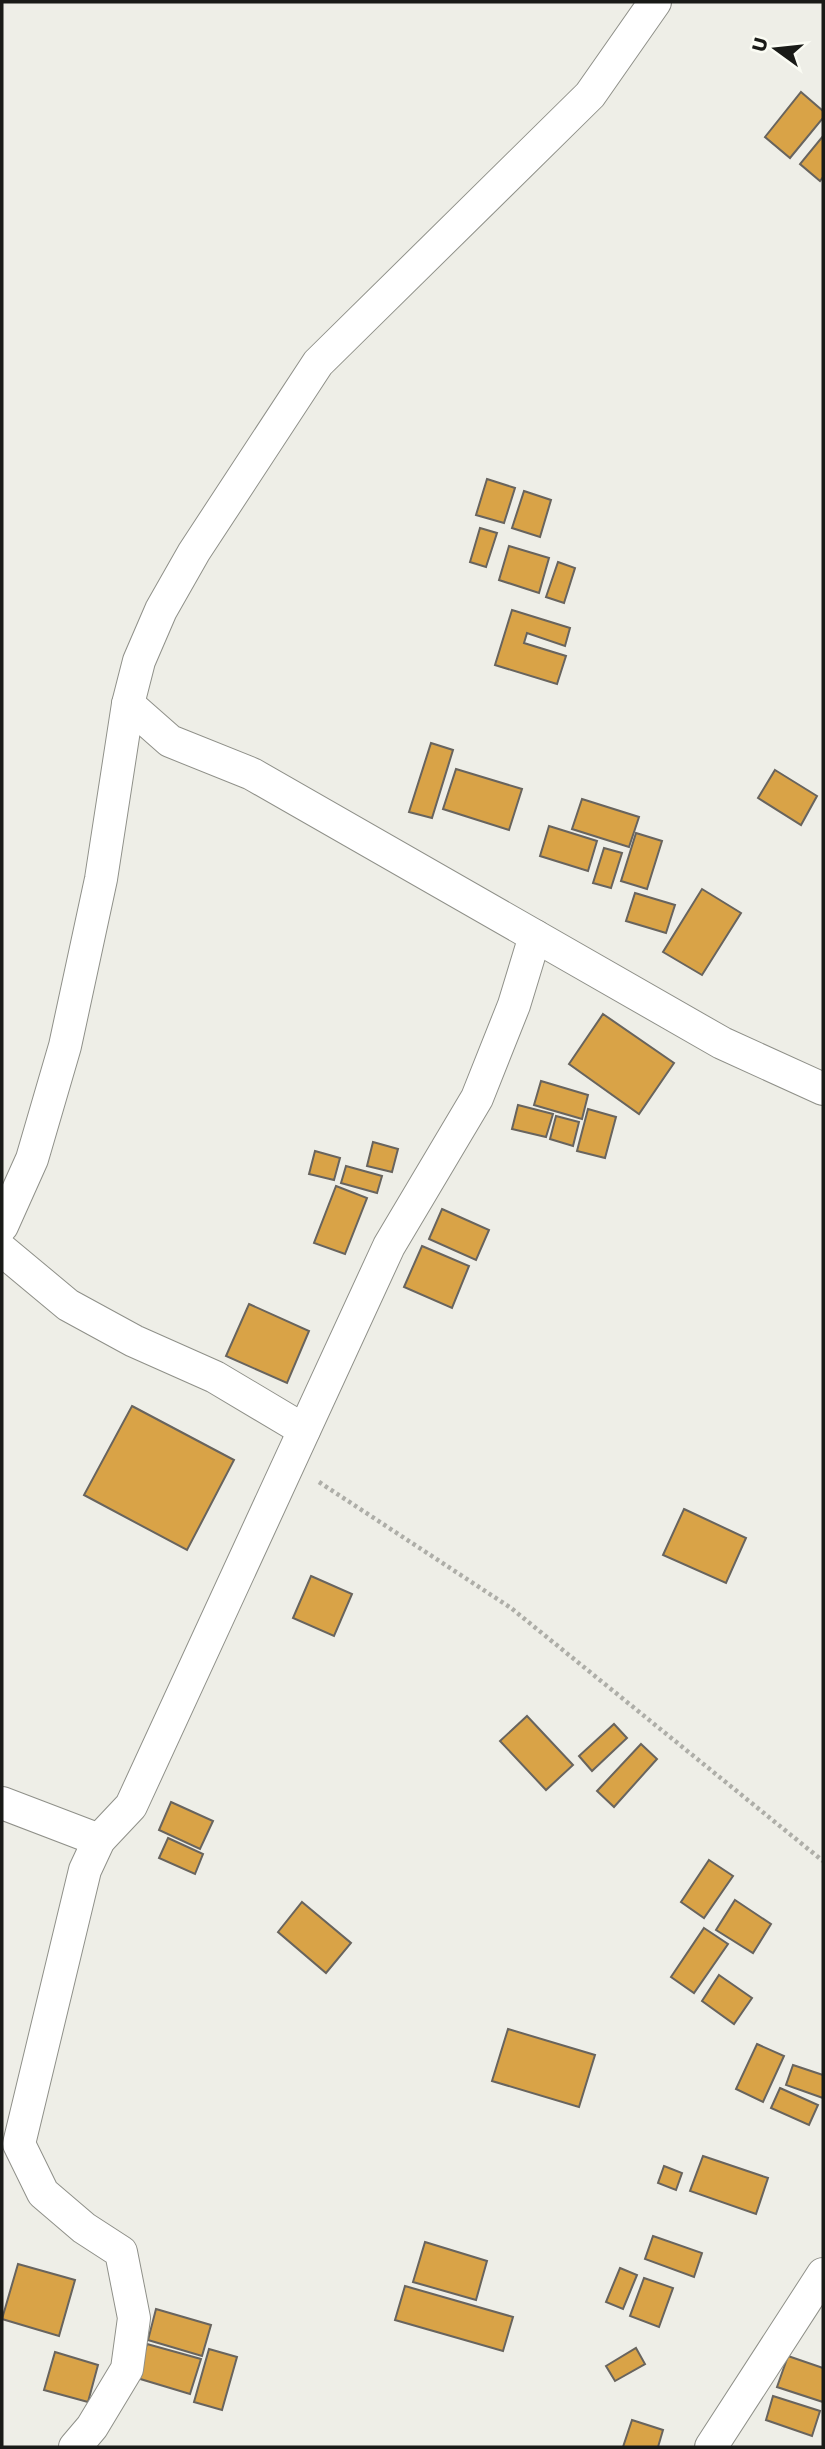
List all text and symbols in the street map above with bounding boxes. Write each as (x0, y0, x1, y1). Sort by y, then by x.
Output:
north arrow (741, 14, 811, 84)
text: U (747, 35, 773, 54)

